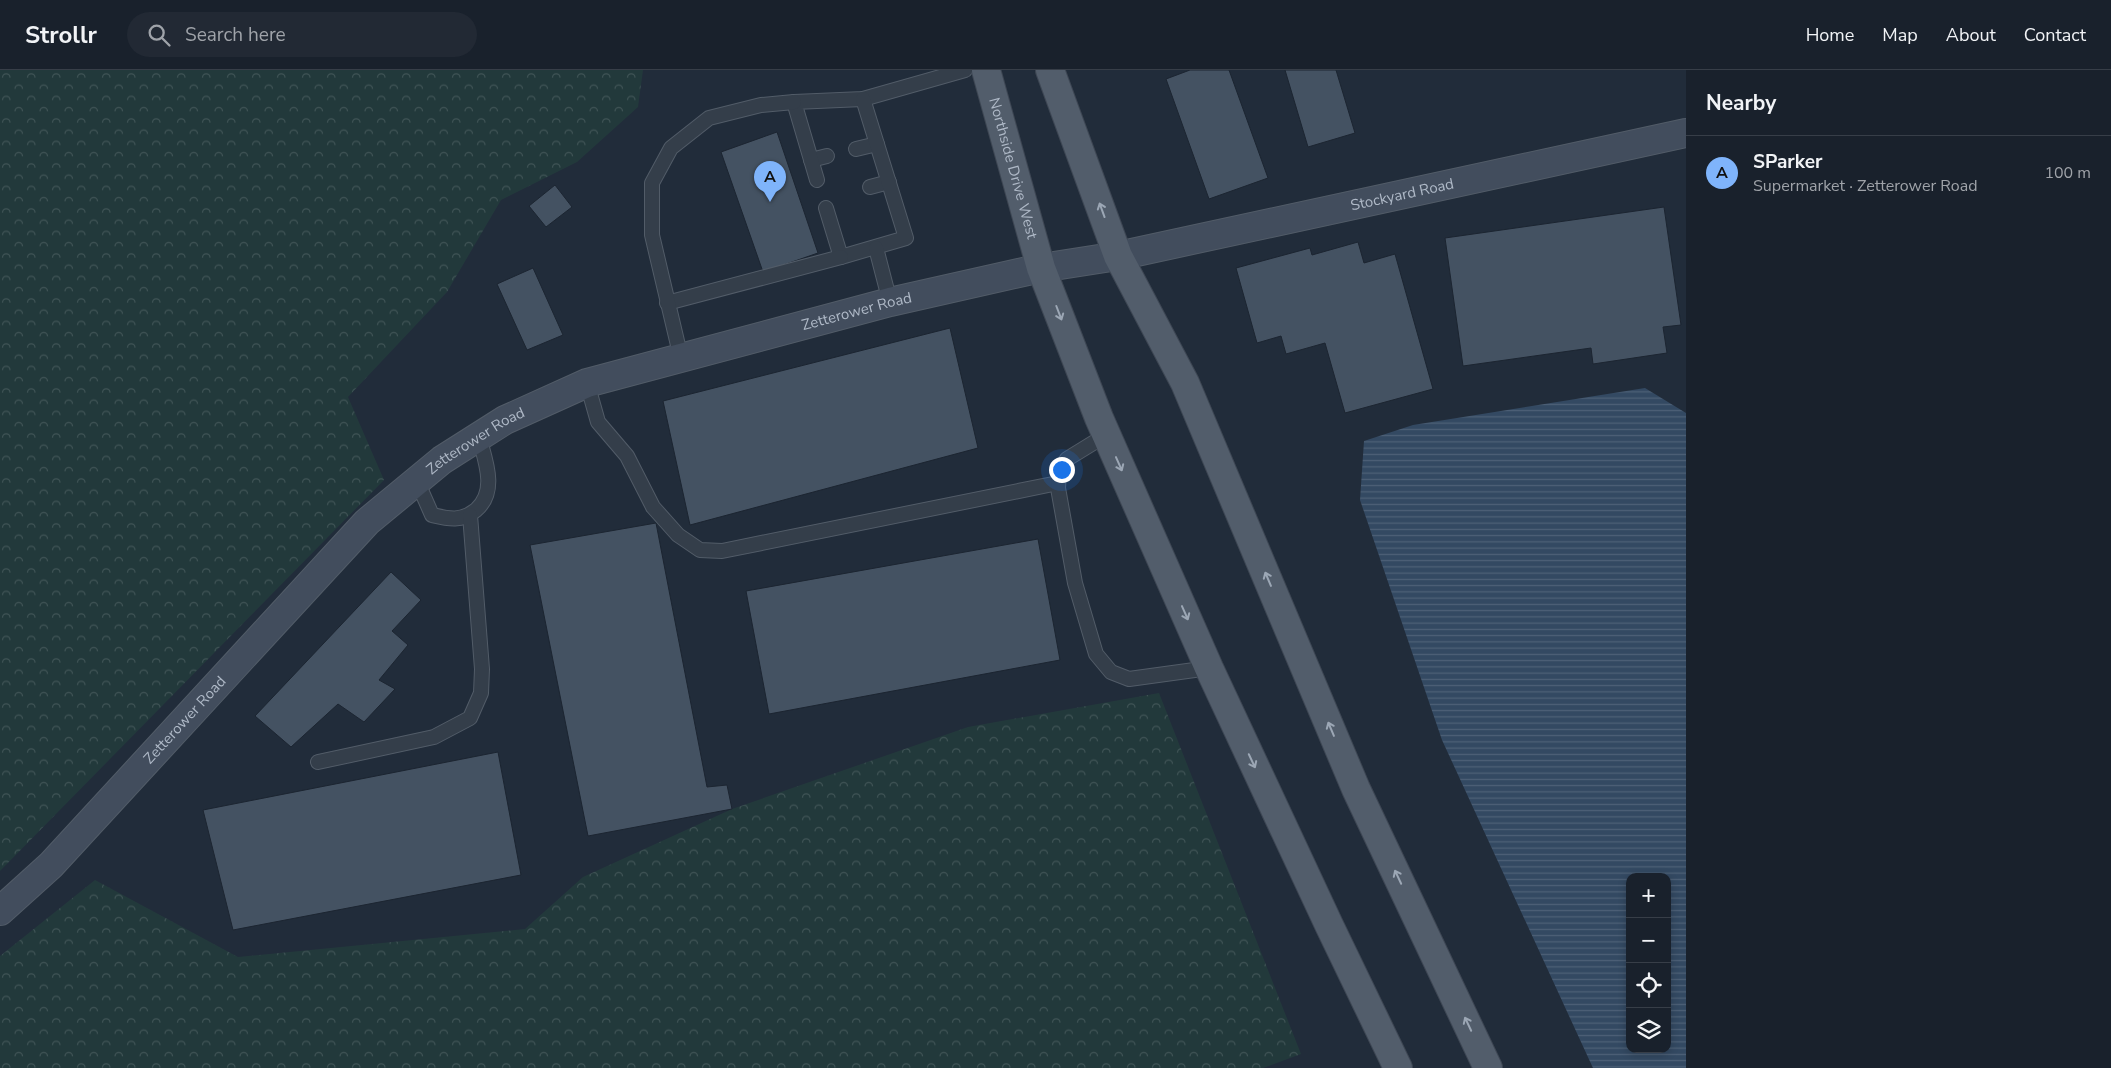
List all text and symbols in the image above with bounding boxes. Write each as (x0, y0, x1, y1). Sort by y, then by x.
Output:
search box (127, 12, 477, 57)
text: Strollr (25, 19, 97, 51)
icon: search (145, 21, 173, 49)
text: Search here (185, 22, 286, 48)
text: Home (1806, 23, 1854, 47)
text: Map (1882, 23, 1918, 47)
text: About (1946, 23, 1996, 47)
text: Contact (2024, 23, 2086, 47)
text: Nearby (1706, 89, 1776, 117)
street label: Northside Drive West (984, 95, 1043, 242)
text: SParker (1753, 149, 1823, 175)
pin: A (754, 161, 786, 202)
text: A (1716, 162, 1728, 184)
text: 100 m (2044, 162, 2091, 184)
street label: Stockyard Road (1349, 174, 1456, 215)
text: Supermarket · Zetterower Road (1753, 175, 1978, 197)
one-way arrow (1097, 203, 1106, 219)
street label: Zetterower Road (799, 287, 914, 335)
one-way arrow (1054, 305, 1064, 320)
street label: Zetterower Road (422, 402, 528, 479)
one-way arrow (1114, 456, 1124, 471)
your location (1049, 457, 1075, 483)
one-way arrow (1263, 572, 1272, 587)
one-way arrow (1180, 605, 1190, 620)
street label: Zetterower Road (139, 672, 230, 768)
one-way arrow (1326, 722, 1335, 737)
one-way arrow (1247, 753, 1257, 768)
one-way arrow (1393, 870, 1402, 885)
map controls (1626, 873, 1671, 1053)
button: + (1626, 873, 1671, 918)
button: − (1626, 918, 1671, 963)
button: locate (1626, 963, 1671, 1008)
button: layers (1626, 1008, 1671, 1053)
one-way arrow (1462, 1017, 1472, 1032)

